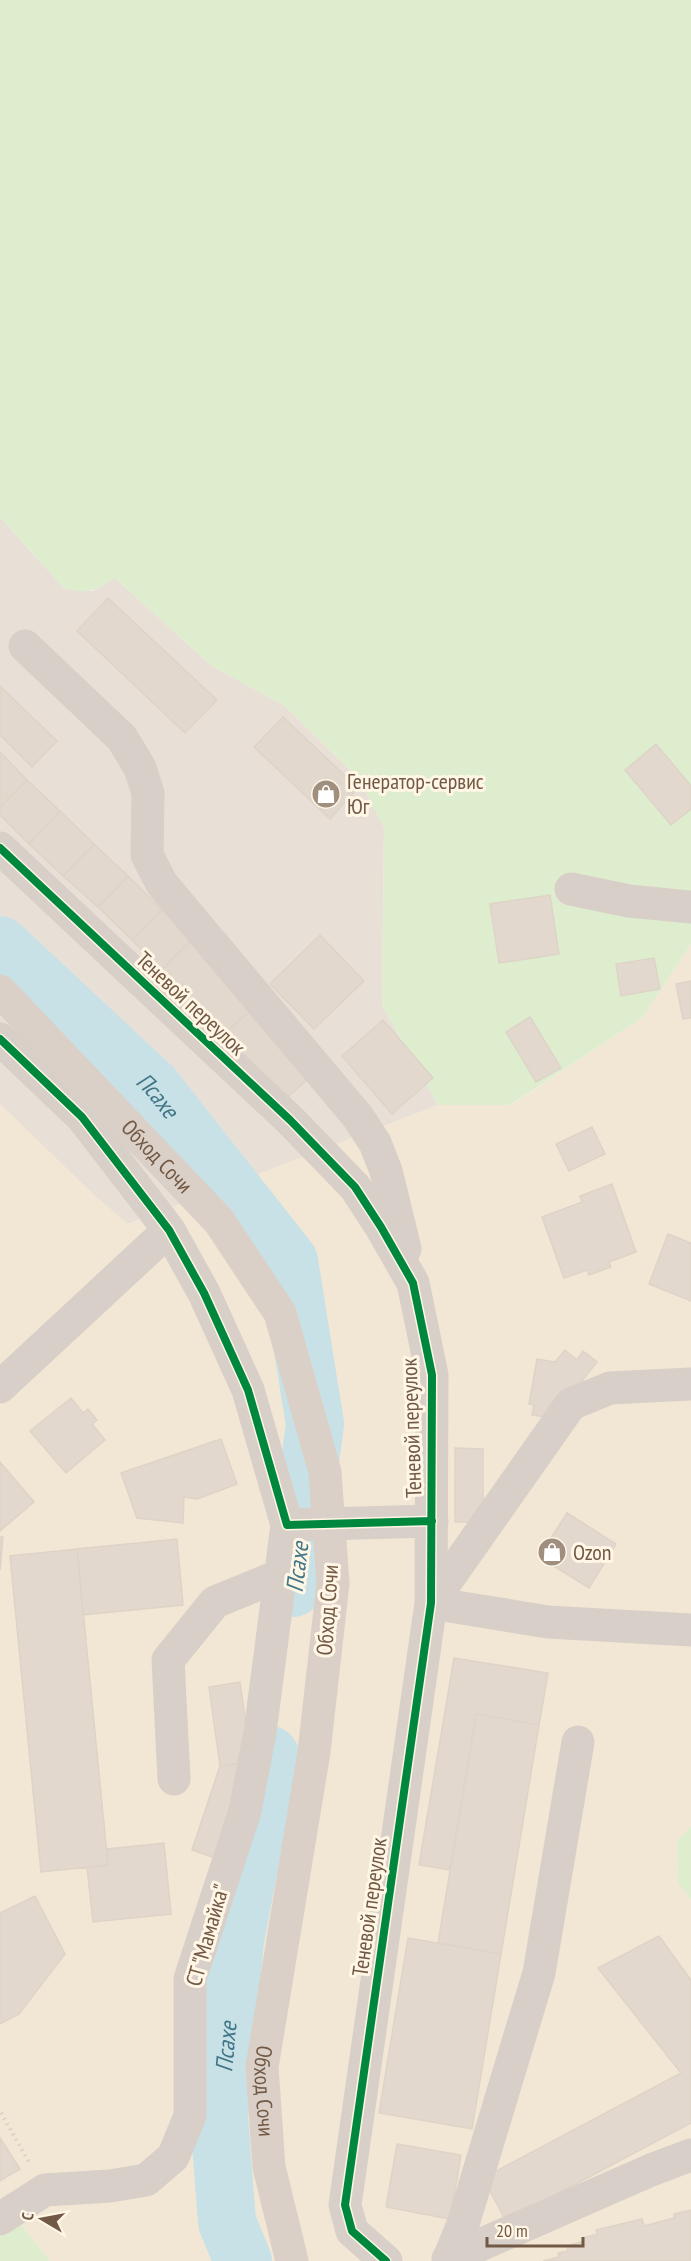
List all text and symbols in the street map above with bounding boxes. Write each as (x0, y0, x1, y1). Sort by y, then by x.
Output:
place label: Генератор-сервис Юг (347, 767, 484, 820)
shop icon: Генератор-сервис Юг (310, 778, 342, 810)
street label: Теневой переулок (130, 945, 252, 1061)
water label: Псахе (130, 1065, 187, 1126)
street label: Обход Сочи (116, 1113, 199, 1199)
street label: Теневой переулок (395, 1357, 427, 1498)
shop icon: Ozon (536, 1536, 568, 1568)
water label: Псахе (279, 1538, 316, 1594)
place label: Ozon (573, 1538, 612, 1566)
street label: Обход Сочи (310, 1564, 344, 1656)
street label: Теневой переулок (345, 1835, 393, 1978)
street label: СТ "Мамайка" (179, 1881, 235, 1989)
water label: Псахе (208, 2018, 243, 2073)
street label: Обход Сочи (248, 2044, 281, 2138)
north arrow (12, 2189, 72, 2249)
text: С (17, 2210, 38, 2222)
scale bar (487, 2210, 583, 2248)
text: 20 m (496, 2219, 528, 2242)

